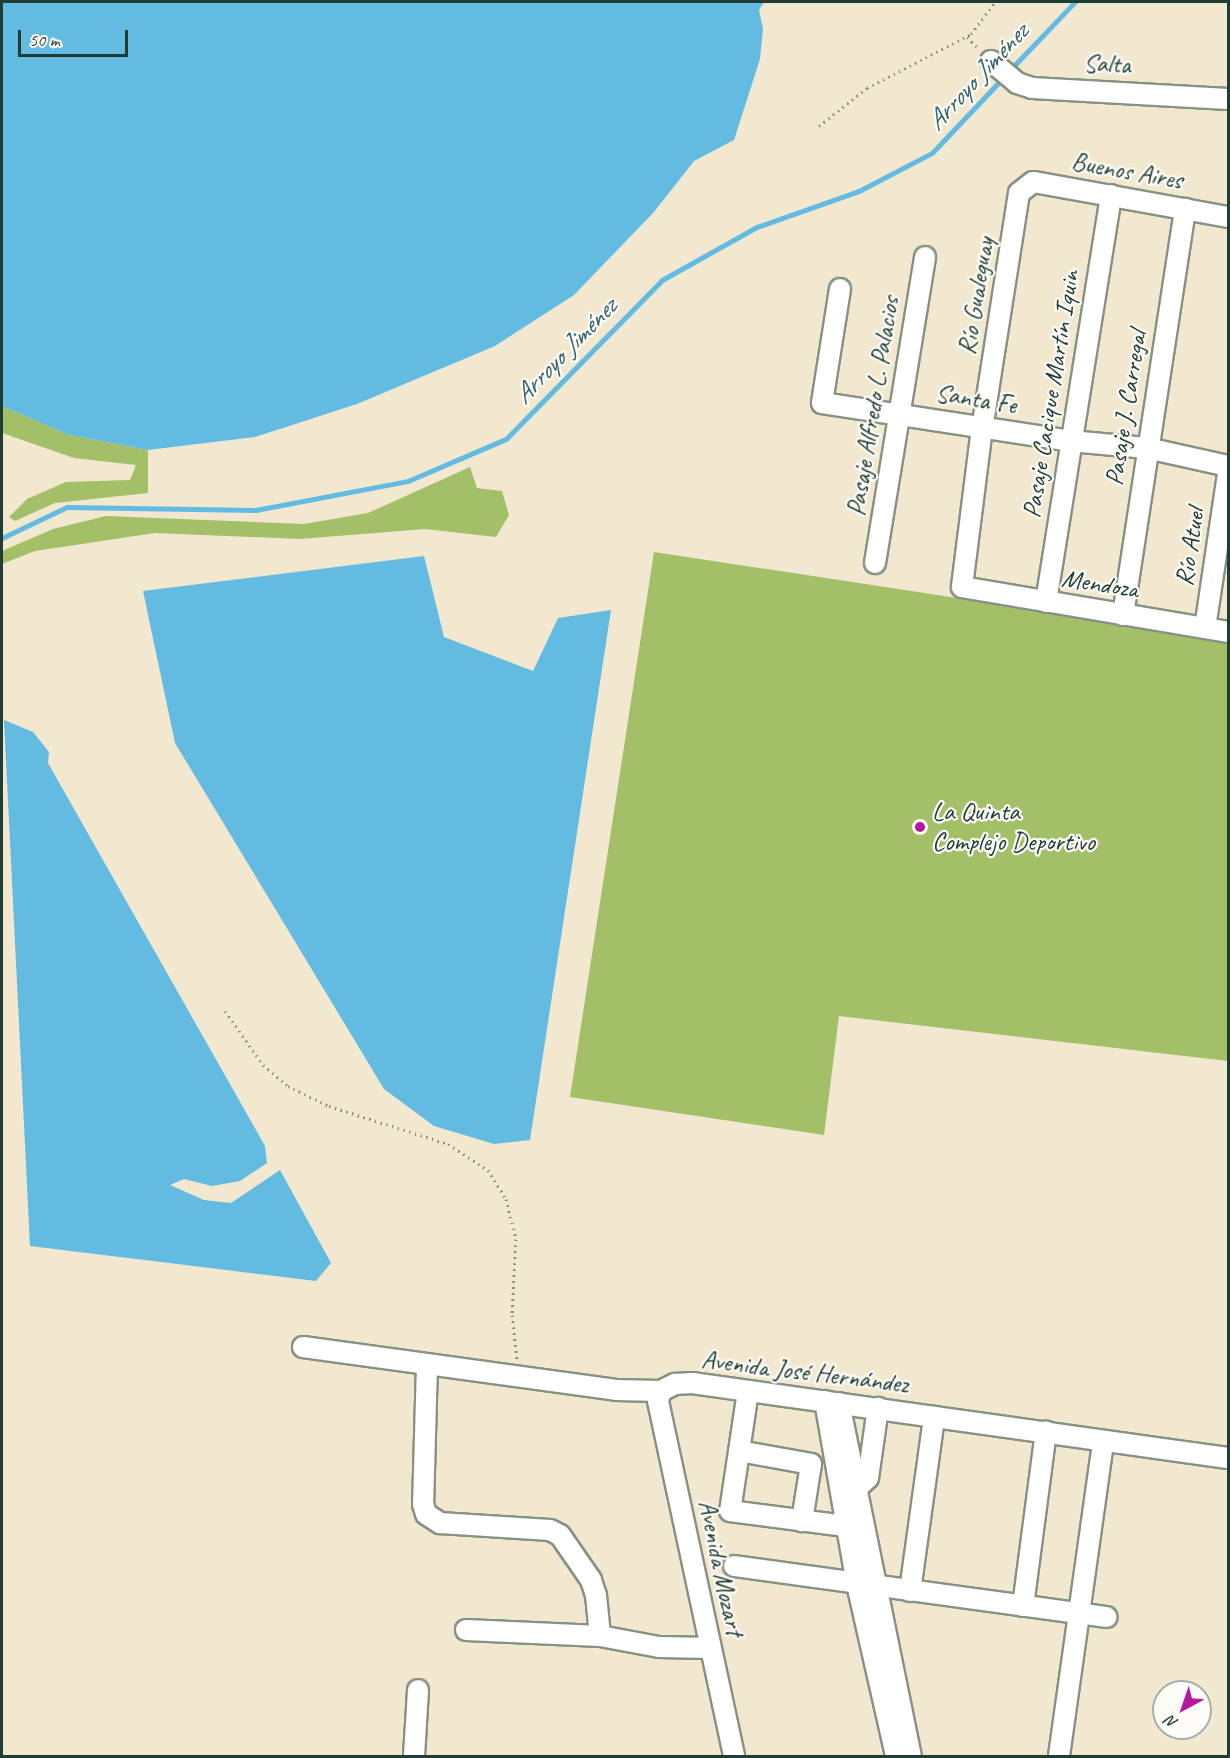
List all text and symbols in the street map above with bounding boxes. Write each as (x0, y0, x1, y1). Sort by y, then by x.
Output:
water label: Arroyo Jiménez (919, 17, 1035, 137)
scale bar (21, 18, 130, 56)
text: 50 m (29, 29, 60, 51)
street label: Salta (1083, 48, 1131, 80)
street label: Buenos Aires (1069, 146, 1185, 196)
street label: Río Gualeguay (951, 235, 1001, 357)
street label: Pasaje Cacique Martín Iquin (1016, 268, 1086, 520)
water label: Arroyo Jiménez (507, 291, 623, 411)
street label: Pasaje Alfredo L. Palacios (840, 294, 906, 518)
street label: Pasaje J. Carregal (1098, 328, 1154, 488)
street label: Santa Fe (934, 377, 1018, 421)
street label: Río Atuel (1168, 506, 1212, 588)
street label: Mendoza (1059, 563, 1141, 605)
place label: La Quinta Complejo Deportivo (932, 796, 1095, 858)
marker: La Quinta Complejo Deportivo (913, 820, 927, 834)
street label: Avenida José Hernández (700, 1344, 910, 1400)
street label: Avenida Mozart (691, 1497, 751, 1639)
north arrow (1152, 1680, 1212, 1740)
text: N (1161, 1711, 1182, 1733)

